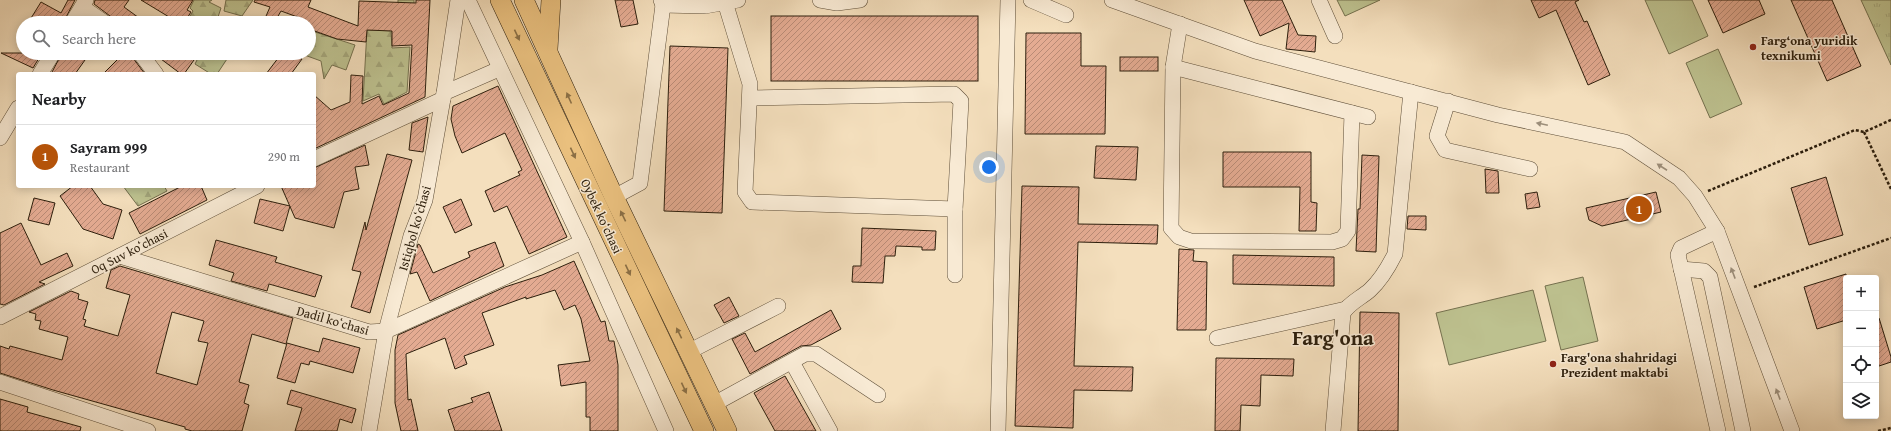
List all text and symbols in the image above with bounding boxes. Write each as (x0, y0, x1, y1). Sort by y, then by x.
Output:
search box (16, 16, 316, 60)
icon: search (30, 27, 52, 49)
text: Search here (62, 28, 136, 49)
one-way arrow (514, 30, 520, 41)
place label: Farg‘ona yuridik texnikumi (1761, 31, 1858, 65)
marker: Farg‘ona yuridik texnikumi (1748, 42, 1758, 52)
text: Nearby (32, 86, 86, 111)
one-way arrow (566, 92, 572, 103)
one-way arrow (1536, 121, 1548, 127)
text: Sayram 999 (70, 137, 147, 158)
text: 1 (42, 147, 48, 166)
text: 290 m (268, 147, 300, 166)
one-way arrow (570, 147, 576, 158)
your location (979, 157, 999, 177)
text: Restaurant (70, 158, 130, 177)
one-way arrow (1657, 163, 1668, 171)
street label: Oybek ko‘chasi (576, 176, 627, 257)
street label: Istiqbol koʻchasi (393, 183, 436, 273)
pin: 1 (1626, 194, 1652, 224)
one-way arrow (620, 210, 626, 222)
street label: Oq Suv koʻchasi (87, 224, 171, 279)
one-way arrow (625, 265, 631, 276)
one-way arrow (1729, 266, 1735, 278)
map controls (1843, 275, 1879, 419)
button: + (1843, 275, 1879, 311)
street label: Dadil koʻchasi (294, 301, 372, 340)
button: − (1843, 311, 1879, 347)
district label: Farg'ona (1292, 322, 1374, 353)
one-way arrow (676, 327, 682, 339)
button: locate (1843, 347, 1879, 383)
place label: Farg'ona shahridagi Prezident maktabi (1561, 348, 1677, 382)
marker: Farg'ona shahridagi Prezident maktabi (1548, 359, 1558, 369)
one-way arrow (681, 382, 687, 393)
button: layers (1843, 383, 1879, 419)
one-way arrow (1775, 388, 1781, 400)

